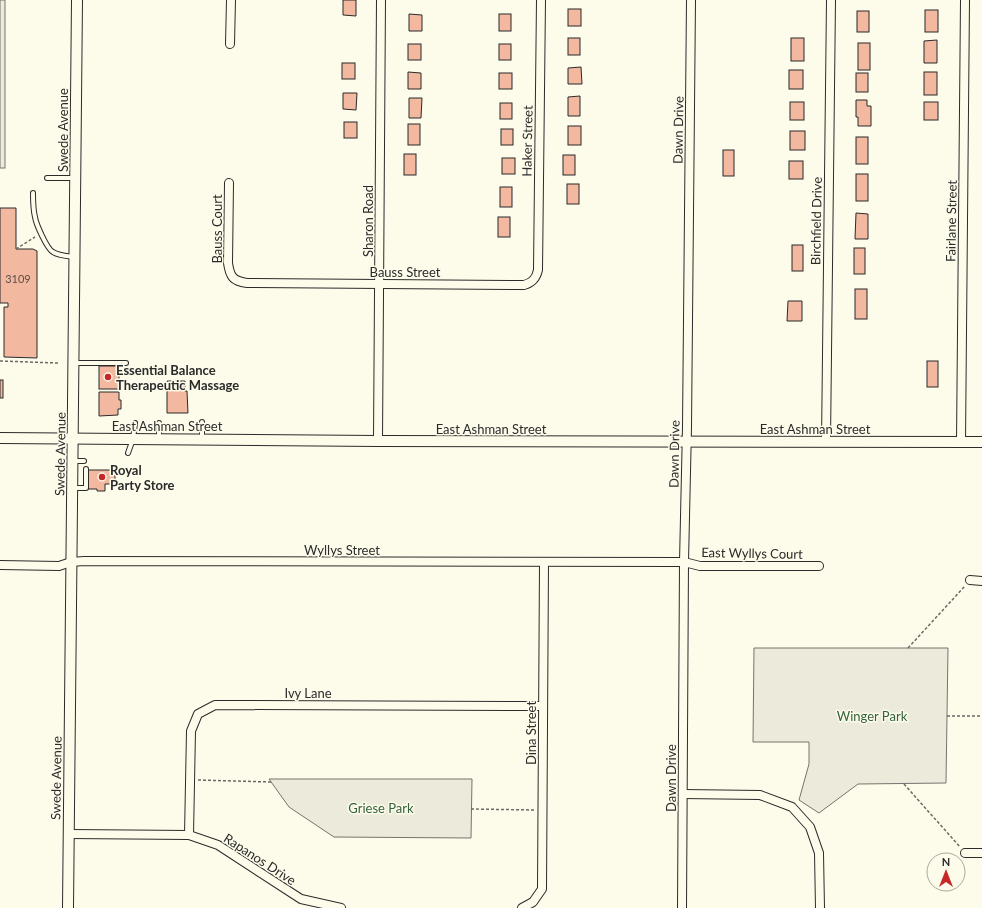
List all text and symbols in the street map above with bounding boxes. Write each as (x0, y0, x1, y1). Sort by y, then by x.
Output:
street label: Swede Avenue (55, 88, 71, 172)
street label: Dawn Drive (669, 96, 687, 164)
street label: Haker Street (518, 105, 536, 177)
street label: Birchfield Drive (807, 177, 825, 265)
street label: Fairlane Street (942, 180, 960, 262)
street label: Sharon Road (360, 185, 376, 257)
street label: Bauss Court (209, 194, 225, 264)
street label: Bauss Street (370, 264, 441, 280)
house number: 3109 (5, 272, 31, 285)
place label: Essential Balance Therapeutic Massage (116, 362, 239, 393)
marker: Essential Balance Therapeutic Massage (103, 372, 113, 382)
street label: Swede Avenue (51, 412, 69, 496)
street label: East Ashman Street (112, 418, 223, 434)
street label: Dawn Drive (665, 420, 683, 488)
street label: East Ashman Street (436, 421, 547, 437)
street label: East Ashman Street (760, 421, 871, 437)
place label: Royal Party Store (110, 462, 175, 493)
marker: Royal Party Store (97, 472, 107, 482)
street label: Wyllys Street (304, 542, 380, 558)
street label: East Wyllys Court (701, 544, 803, 562)
street label: Ivy Lane (284, 685, 332, 701)
street label: Dina Street (523, 701, 539, 765)
park label: Winger Park (837, 708, 908, 724)
street label: Swede Avenue (47, 736, 65, 820)
street label: Dawn Drive (663, 744, 679, 812)
park label: Griese Park (348, 800, 414, 816)
street label: Rapanos Drive (221, 830, 299, 888)
north arrow (926, 852, 966, 892)
text: N (942, 855, 950, 868)

